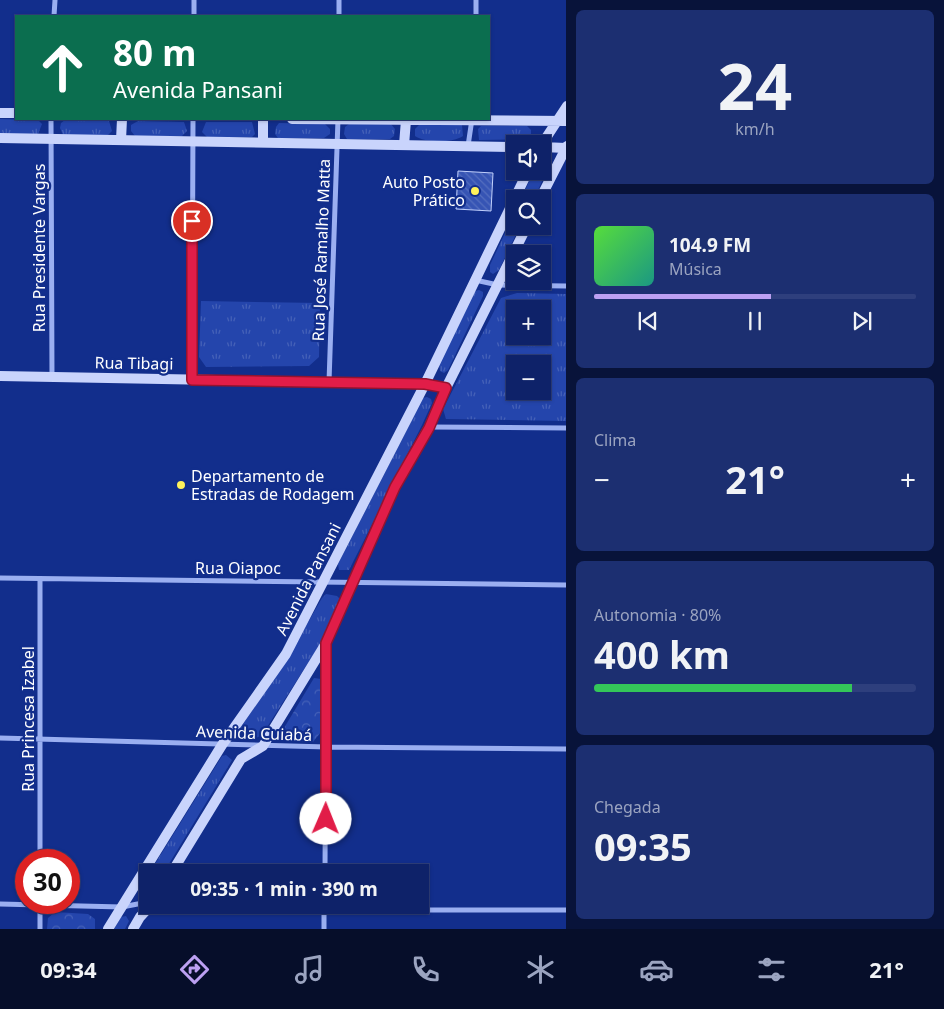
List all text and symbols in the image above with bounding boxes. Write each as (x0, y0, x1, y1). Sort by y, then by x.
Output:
text: 80 m (113, 29, 196, 76)
icon: ahead (30, 35, 95, 100)
text: 24 (718, 41, 792, 129)
text: Avenida Pansani (113, 74, 283, 104)
text: km/h (735, 118, 775, 140)
map controls (506, 135, 551, 400)
button: sound (506, 135, 551, 180)
street label: Rua José Ramalho Matta (307, 158, 335, 342)
street label: Rua Presidente Vargas (28, 164, 50, 332)
place label: Auto Posto Prático (383, 171, 465, 211)
marker: Auto Posto Prático (469, 185, 481, 197)
button: search (506, 190, 551, 235)
pin (171, 200, 213, 242)
icon: arrive (178, 207, 206, 235)
text: 104.9 FM (669, 232, 751, 258)
button: layers (506, 245, 551, 290)
text: Música (669, 258, 722, 280)
button: + (506, 300, 551, 345)
icon: previous (634, 307, 662, 335)
icon: pause (741, 307, 769, 335)
icon: next (848, 307, 876, 335)
street label: Rua Tibagi (94, 351, 174, 375)
button: − (506, 355, 551, 400)
text: Clima (594, 429, 636, 451)
text: 21° (725, 453, 785, 505)
text: − (594, 460, 610, 498)
text: + (900, 460, 916, 498)
place label: Departamento de Estradas de Rodagem (191, 465, 355, 505)
marker: Departamento de Estradas de Rodagem (175, 479, 187, 491)
street label: Avenida Pansani (270, 519, 346, 639)
street label: Rua Oiapoc (195, 557, 281, 579)
text: Autonomia · 80% (594, 604, 721, 626)
text: 400 km (594, 628, 730, 680)
street label: Rua Princesa Izabel (17, 646, 39, 792)
street label: Avenida Cuiabá (196, 720, 312, 746)
position arrow (299, 792, 351, 844)
text: Chegada (594, 796, 661, 818)
text: 09:35 (594, 820, 692, 872)
speed limit sign: 30 (15, 849, 80, 914)
text: 09:35 · 1 min · 390 m (190, 876, 378, 902)
icon: directions (177, 952, 212, 987)
icon: music (292, 952, 327, 987)
icon: phone (408, 952, 443, 987)
icon: climate (523, 952, 558, 987)
icon: car (639, 952, 674, 987)
icon: filters (754, 952, 789, 987)
text: 09:34 (40, 954, 97, 984)
text: 21° (869, 954, 904, 984)

